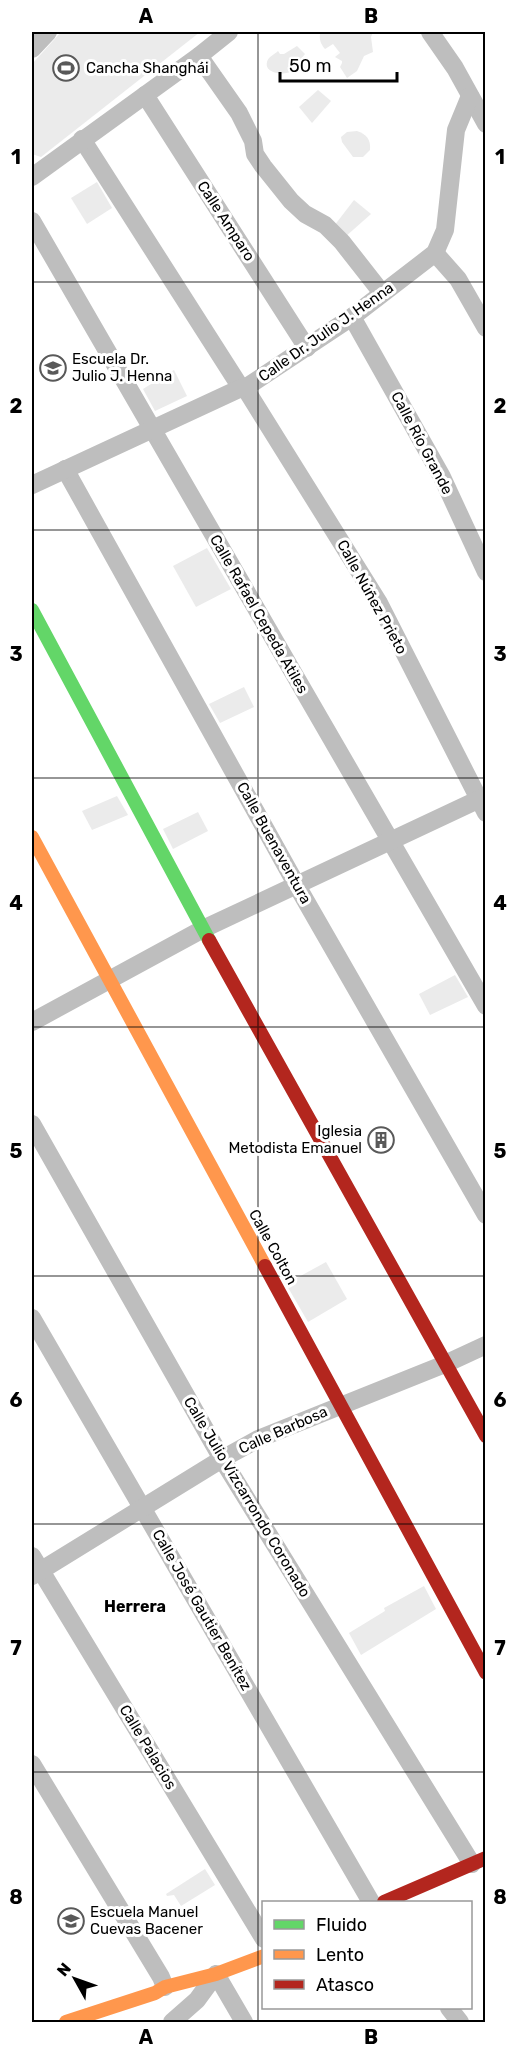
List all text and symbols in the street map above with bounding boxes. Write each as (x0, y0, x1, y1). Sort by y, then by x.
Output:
text: A (139, 4, 154, 28)
text: B (364, 4, 378, 28)
scale bar (280, 45, 397, 83)
sports icon: Cancha Shanghái (51, 53, 81, 83)
text: 50 m (289, 55, 332, 77)
place label: Cancha Shanghái (86, 59, 209, 77)
text: 1 (11, 145, 21, 169)
text: 1 (495, 145, 505, 169)
street label: Calle Amparo (193, 178, 259, 264)
street label: Calle Dr. Julio J. Henna (255, 279, 397, 385)
place label: Escuela Dr. Julio J. Henna (72, 350, 172, 385)
school or university icon: Escuela Dr. Julio J. Henna (38, 353, 68, 383)
street label: Calle Río Grande (387, 389, 457, 497)
text: 2 (10, 394, 23, 418)
text: 2 (494, 394, 507, 418)
street label: Calle Rafael Cepeda Atiles (206, 531, 312, 697)
street label: Calle Núñez Prieto (333, 537, 411, 657)
text: 3 (9, 642, 23, 666)
text: 3 (493, 642, 507, 666)
street label: Calle Buenaventura (233, 779, 315, 907)
text: 4 (9, 891, 23, 915)
text: 4 (493, 891, 507, 915)
place label: Iglesia Metodista Emanuel (228, 1122, 362, 1157)
building icon: Iglesia Metodista Emanuel (366, 1125, 396, 1155)
text: 5 (10, 1139, 23, 1163)
text: 5 (494, 1139, 507, 1163)
street label: Calle Colton (245, 1206, 301, 1288)
text: 6 (9, 1388, 23, 1412)
text: 6 (493, 1388, 507, 1412)
street label: Calle Julio Vizcarrondo Coronado (180, 1394, 314, 1600)
street label: Calle Barbosa (236, 1402, 330, 1458)
street label: Calle José Gautier Benítez (148, 1526, 256, 1694)
district label: Herrera (104, 1597, 166, 1616)
text: 7 (10, 1636, 22, 1660)
text: 7 (494, 1636, 506, 1660)
street label: Calle Palacios (116, 1701, 180, 1793)
text: 8 (9, 1885, 23, 1909)
text: 8 (493, 1885, 507, 1909)
legend (262, 1901, 472, 2009)
place label: Escuela Manuel Cuevas Bacener (90, 1903, 203, 1938)
school or university icon: Escuela Manuel Cuevas Bacener (56, 1906, 86, 1936)
text: Fluido (316, 1914, 367, 1936)
text: Lento (316, 1944, 364, 1966)
north arrow (45, 1949, 105, 2009)
text: N (53, 1959, 75, 1980)
text: Atasco (316, 1974, 374, 1996)
text: A (139, 2025, 154, 2049)
text: B (364, 2025, 378, 2049)

